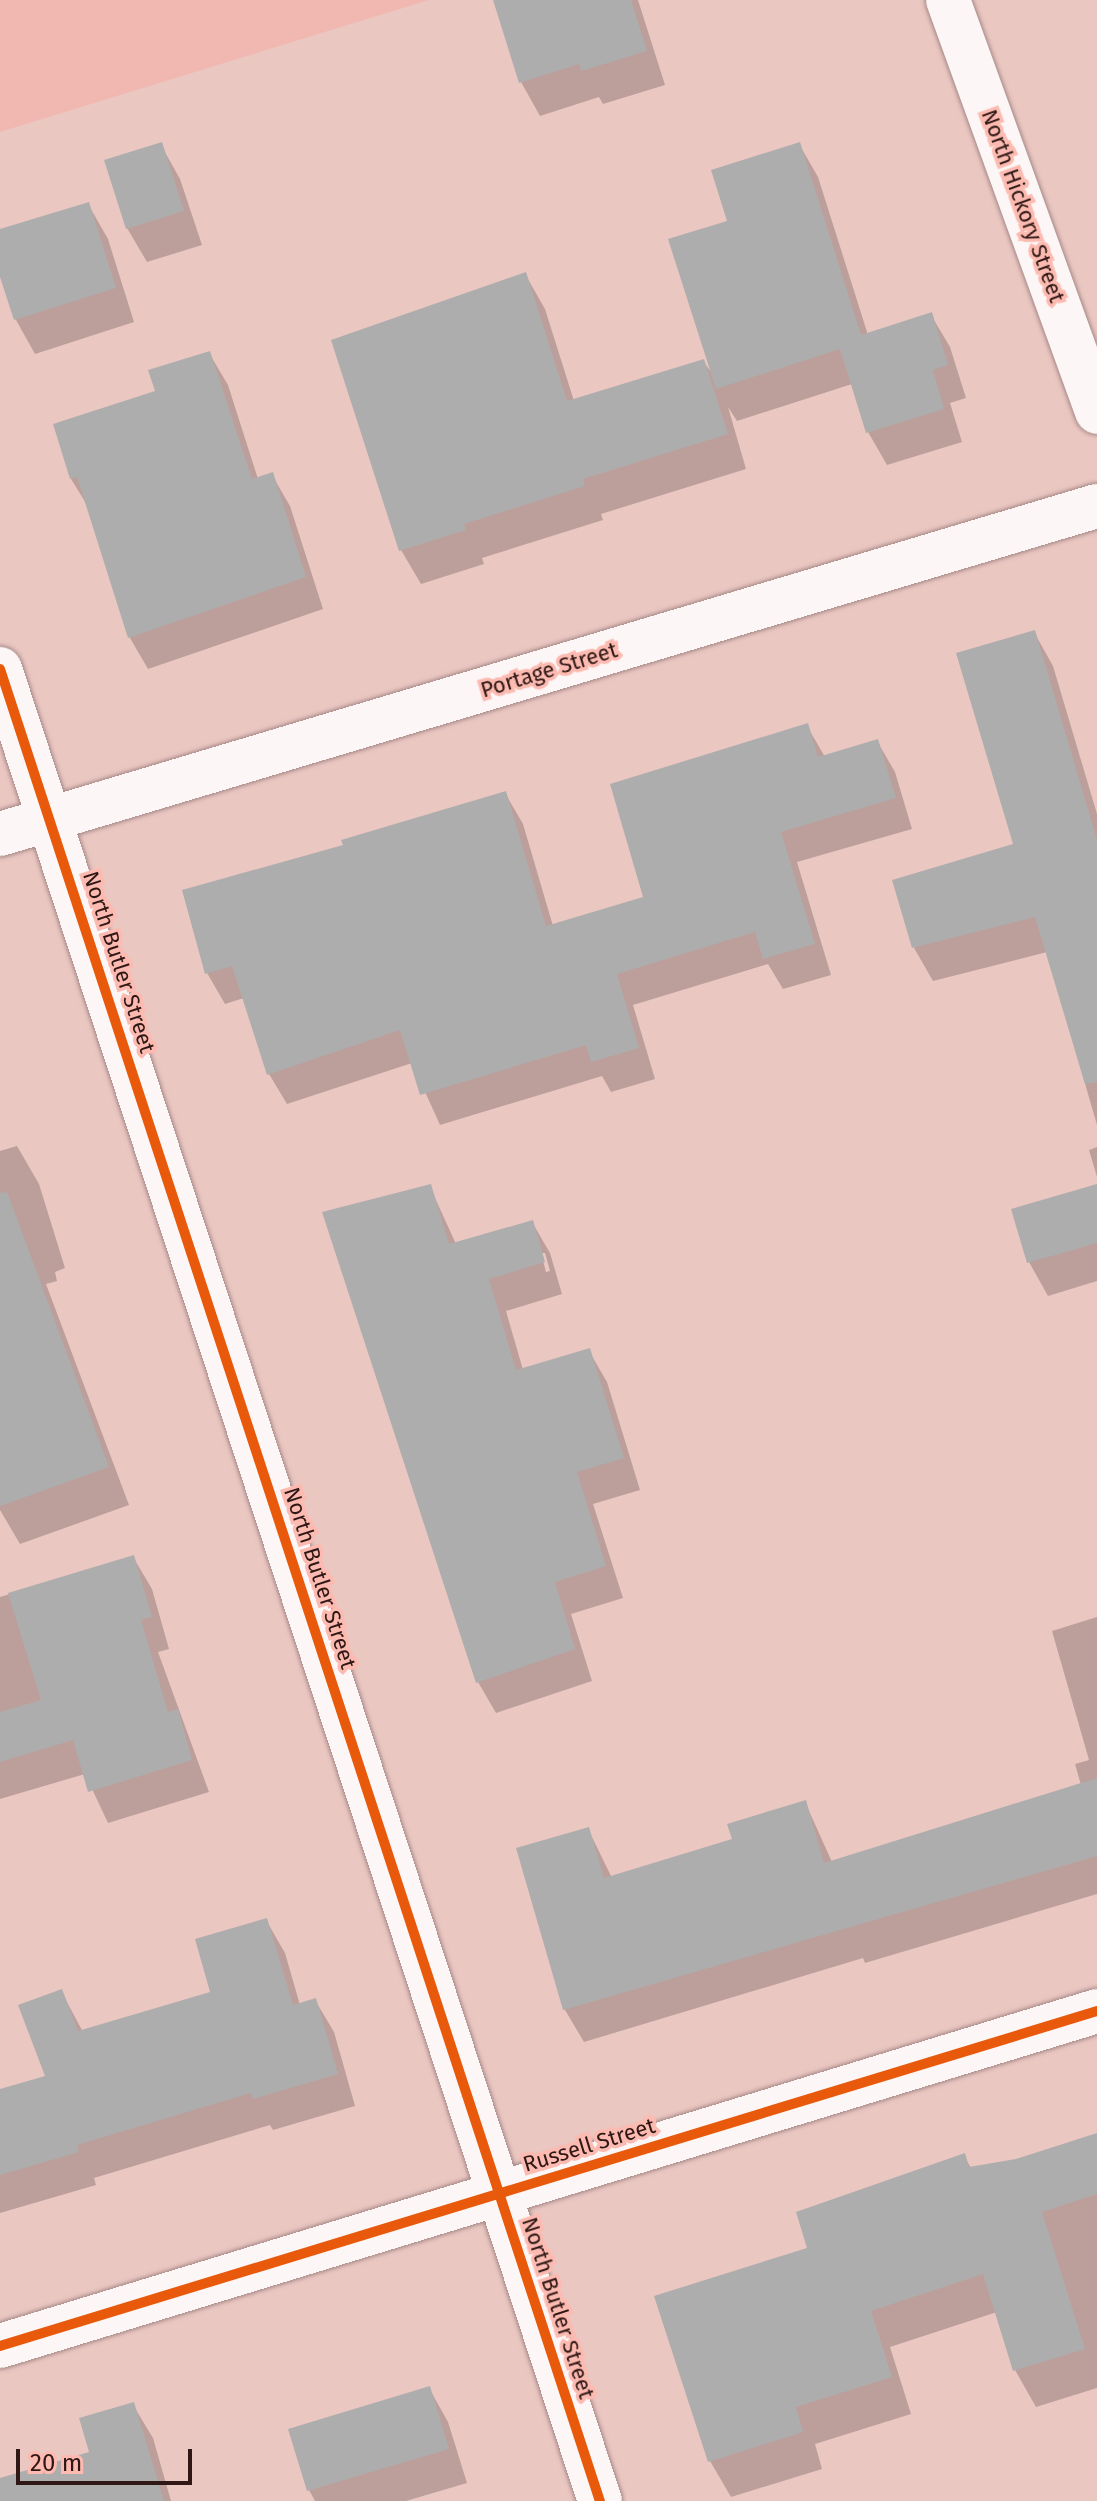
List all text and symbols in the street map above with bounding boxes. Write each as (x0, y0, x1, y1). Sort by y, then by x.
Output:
street label: North Hickory Street (976, 106, 1070, 306)
street label: Portage Street (477, 637, 621, 703)
street label: North Butler Street (77, 868, 161, 1056)
street label: North Butler Street (278, 1484, 362, 1672)
street label: Russell Street (520, 2112, 658, 2178)
street label: North Butler Street (516, 2214, 600, 2402)
scale bar (20, 2433, 196, 2483)
text: 20 m (30, 2449, 82, 2477)

